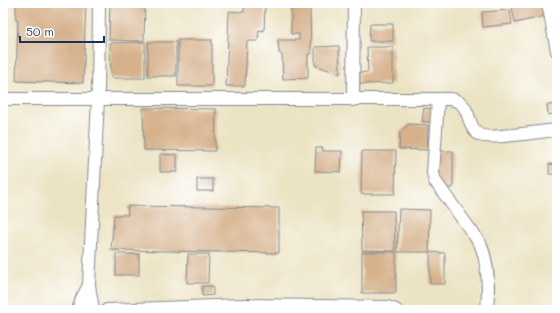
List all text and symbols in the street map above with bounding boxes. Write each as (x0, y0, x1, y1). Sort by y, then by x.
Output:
scale bar (20, 18, 104, 44)
text: 50 m (26, 23, 54, 39)

